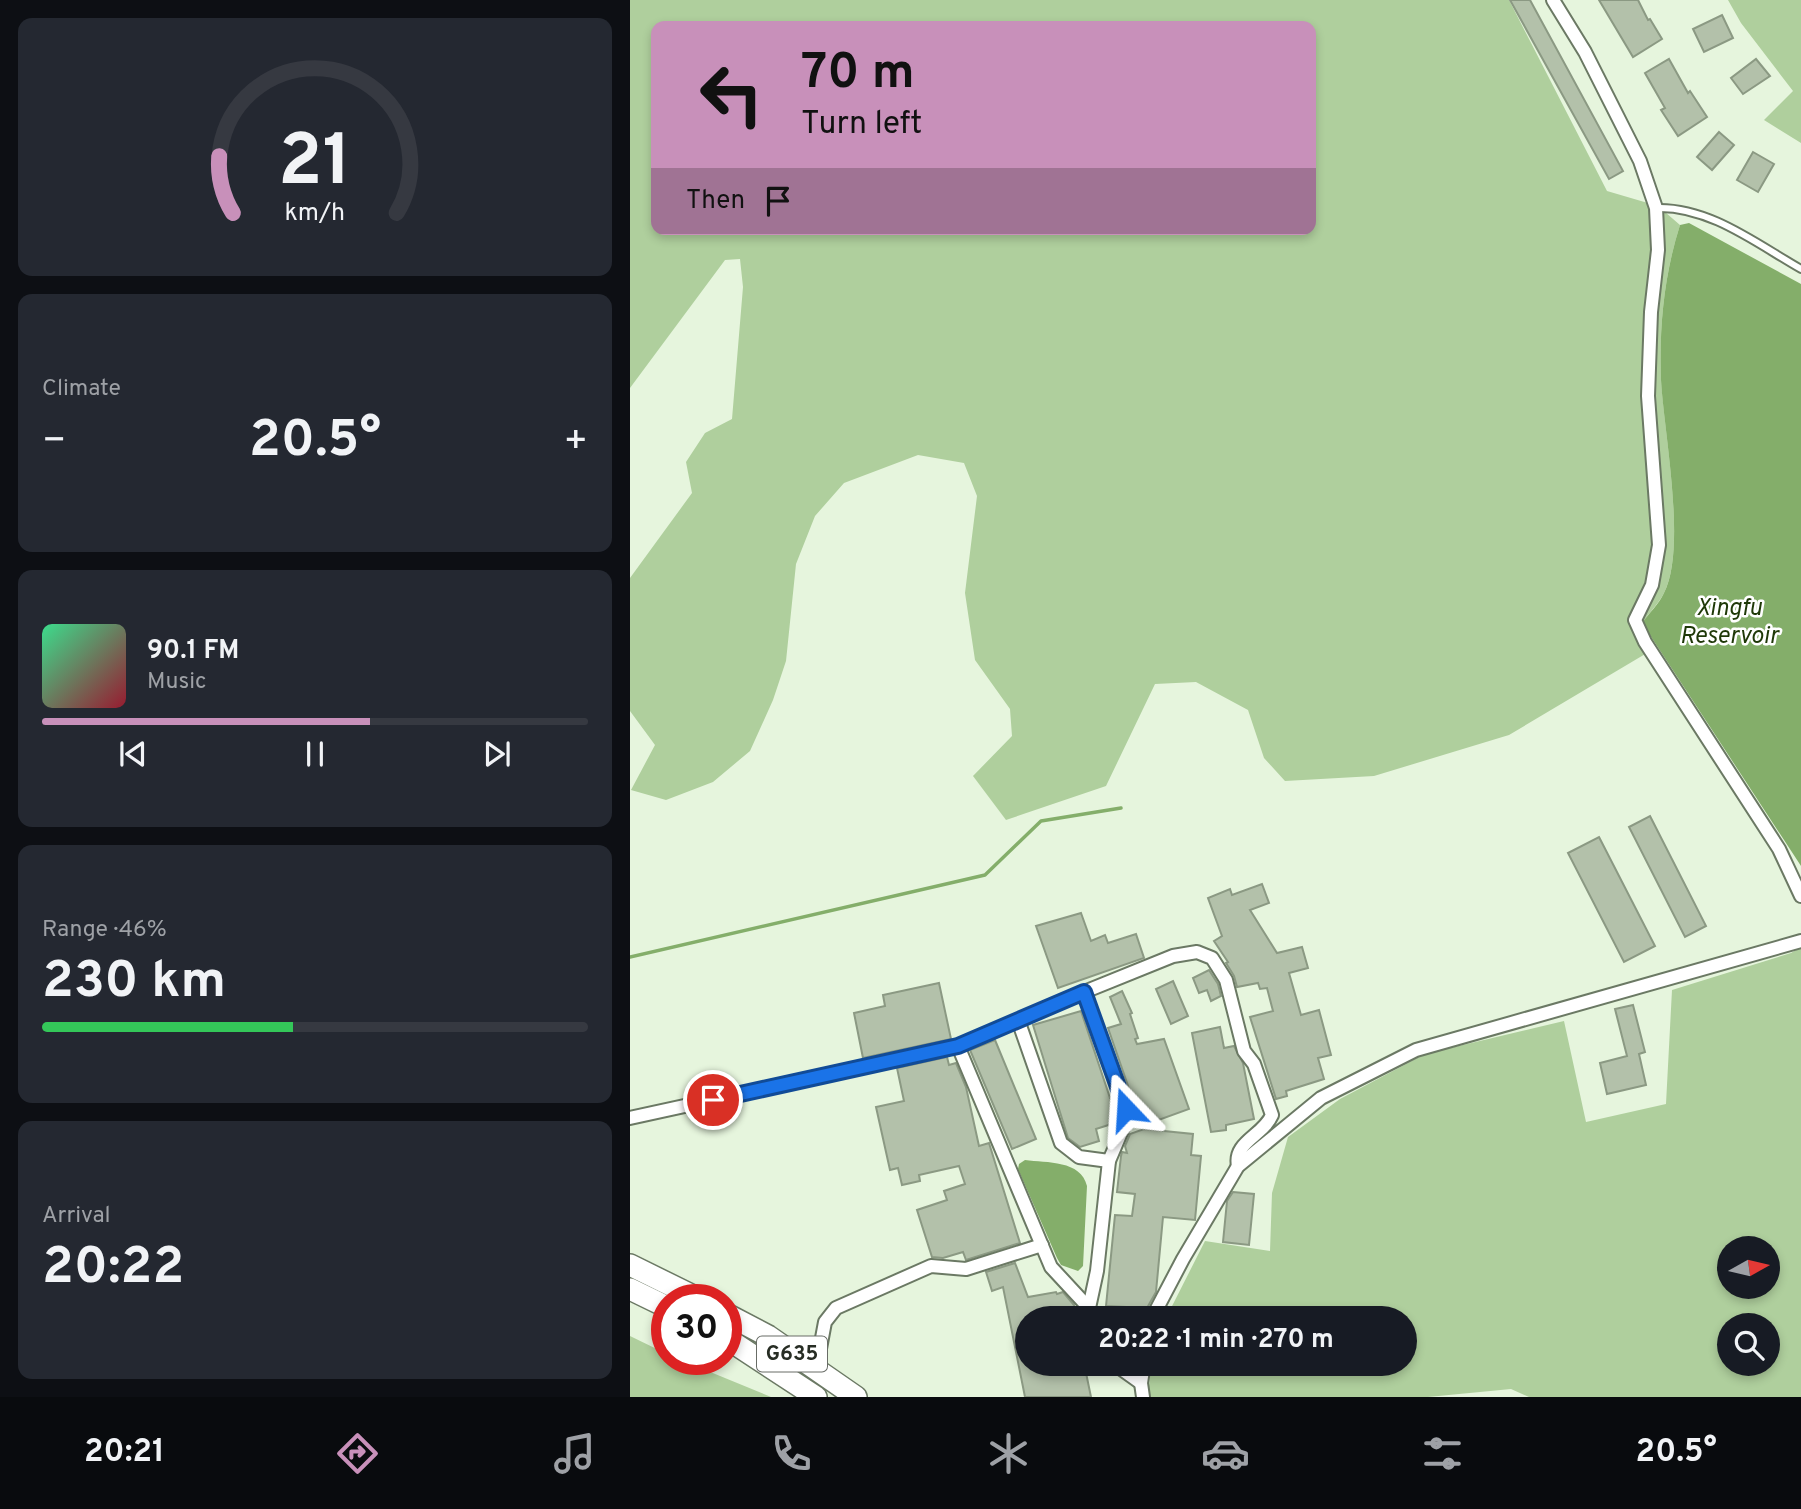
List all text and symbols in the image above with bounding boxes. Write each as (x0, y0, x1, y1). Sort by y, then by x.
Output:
text: 70 m (801, 44, 915, 106)
icon: left (686, 49, 777, 140)
text: Turn left (801, 105, 922, 145)
text: 21 (278, 119, 352, 211)
icon: arrive (759, 182, 797, 220)
text: Then (686, 185, 745, 218)
text: km/h (285, 198, 345, 230)
text: Climate (42, 375, 121, 404)
text: 20.5° (249, 409, 381, 475)
text: − (42, 418, 67, 467)
text: + (563, 418, 588, 467)
water label: Xingfu Reservoir (1680, 594, 1780, 652)
text: 90.1 FM (147, 635, 239, 668)
text: Music (147, 668, 207, 697)
icon: previous (114, 735, 152, 773)
icon: pause (296, 735, 334, 773)
icon: next (478, 735, 516, 773)
text: Range · 46% (42, 916, 167, 945)
text: 230 km (42, 950, 226, 1016)
pin (683, 1070, 743, 1130)
position arrow (1089, 1072, 1163, 1146)
icon: arrive (694, 1081, 732, 1119)
text: Arrival (42, 1202, 111, 1231)
text: 20:22 (42, 1236, 184, 1302)
north arrow (1717, 1236, 1780, 1298)
map controls (1717, 1236, 1780, 1376)
speed limit sign: 30 (651, 1284, 742, 1375)
button: search (1717, 1313, 1780, 1376)
text: 20:22 · 1 min · 270 m (1098, 1324, 1334, 1357)
road number: G635 (757, 1336, 827, 1372)
icon: directions (333, 1429, 382, 1478)
icon: music (550, 1429, 599, 1478)
icon: phone (767, 1429, 816, 1478)
icon: climate (984, 1429, 1033, 1478)
icon: car (1201, 1429, 1250, 1478)
icon: filters (1418, 1429, 1467, 1478)
text: 20:21 (84, 1433, 165, 1473)
text: 20.5° (1636, 1433, 1717, 1473)

